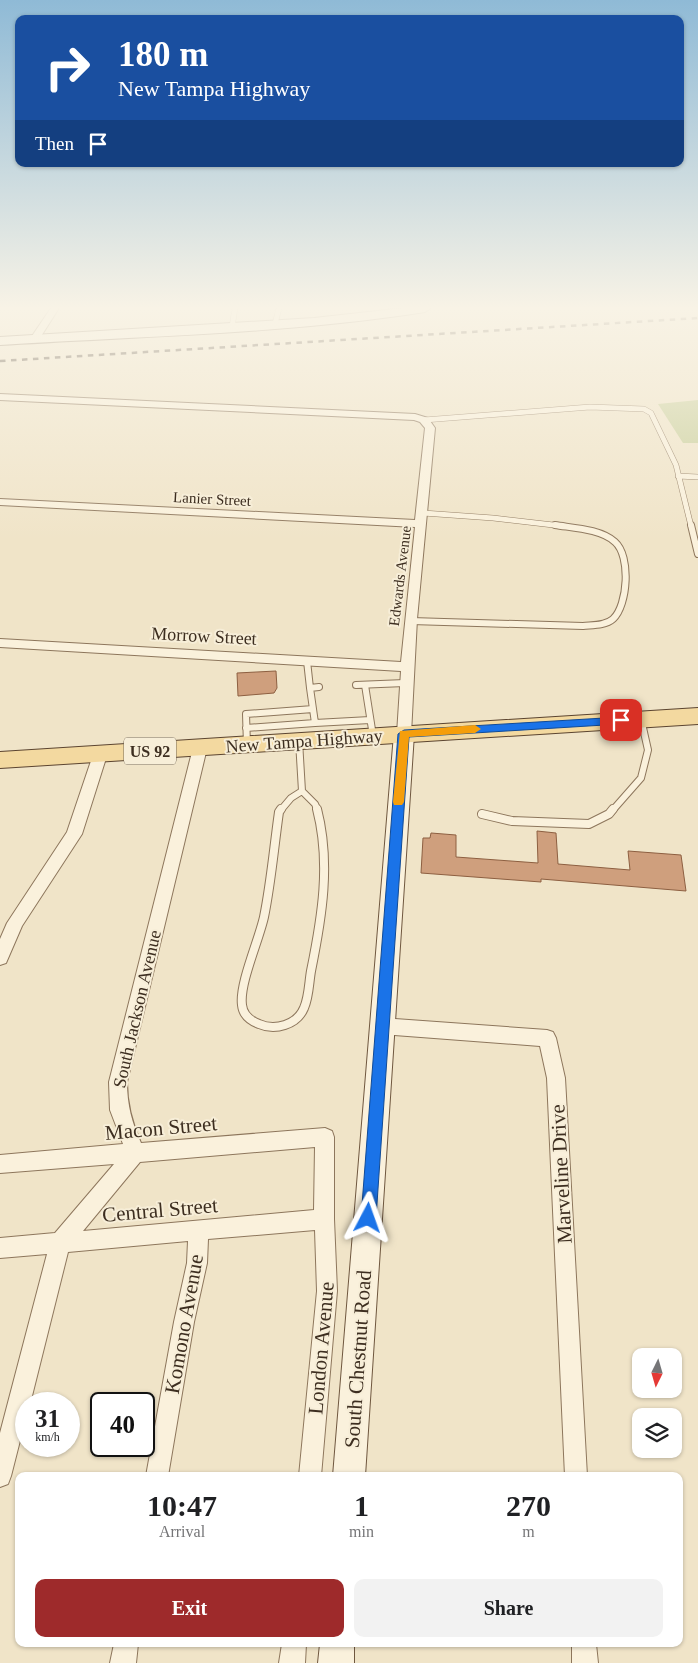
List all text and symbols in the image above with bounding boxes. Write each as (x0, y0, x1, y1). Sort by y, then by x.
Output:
icon: right (35, 35, 100, 100)
text: 180 m (118, 35, 208, 74)
text: New Tampa Highway (118, 76, 310, 101)
icon: arrive (84, 130, 112, 158)
text: Then (35, 133, 74, 154)
street label: Lanier Street (173, 489, 252, 509)
street label: Edwards Avenue (386, 525, 414, 627)
street label: Morrow Street (151, 623, 257, 649)
pin (600, 699, 642, 741)
icon: arrive (607, 706, 635, 734)
street label: New Tampa Highway (225, 726, 383, 756)
road number: US 92 (124, 738, 176, 764)
street label: South Jackson Avenue (109, 928, 165, 1090)
street label: Marveline Drive (545, 1104, 577, 1244)
street label: Macon Street (104, 1111, 218, 1145)
position arrow (341, 1191, 393, 1243)
street label: Central Street (101, 1193, 219, 1227)
street label: Komono Avenue (160, 1252, 208, 1396)
street label: South Chestnut Road (340, 1269, 376, 1449)
street label: London Avenue (303, 1281, 339, 1415)
north arrow (632, 1348, 682, 1398)
map controls (632, 1348, 682, 1458)
speed limit sign: 40 (90, 1392, 155, 1457)
text: 31 (35, 1405, 60, 1432)
button: layers (632, 1408, 682, 1458)
text: km/h (35, 1430, 60, 1444)
text: 10:47 (147, 1489, 217, 1522)
text: 1 (354, 1489, 369, 1522)
text: 270 (506, 1489, 551, 1522)
text: Arrival (159, 1523, 205, 1540)
text: min (349, 1523, 374, 1540)
text: m (522, 1523, 535, 1540)
button: Exit (35, 1579, 344, 1637)
button: Share (354, 1579, 663, 1637)

